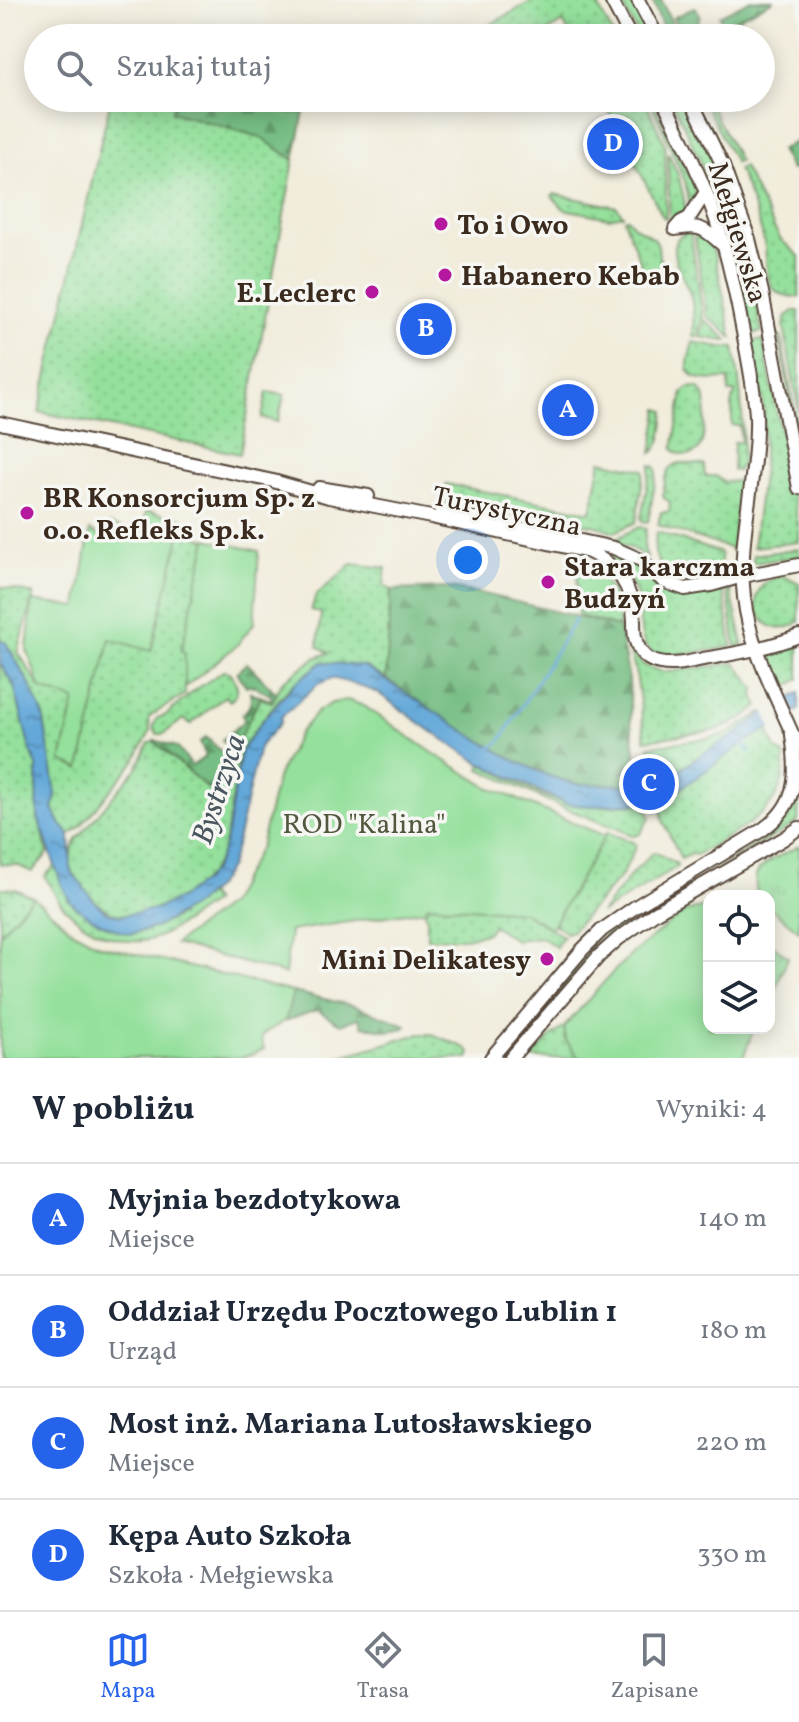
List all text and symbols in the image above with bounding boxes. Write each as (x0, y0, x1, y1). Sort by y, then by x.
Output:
search box (24, 24, 775, 112)
icon: search (52, 46, 96, 90)
text: Szukaj tutaj (116, 47, 272, 89)
pin: D (587, 114, 639, 174)
street label: Mełgiewska (697, 157, 777, 308)
place label: To i Owo (457, 207, 569, 246)
marker: To i Owo (432, 215, 450, 233)
place label: Habanero Kebab (461, 258, 680, 297)
marker: Habanero Kebab (436, 266, 454, 284)
place label: E.Leclerc (236, 275, 356, 314)
marker: E.Leclerc (363, 283, 381, 301)
pin: B (400, 299, 452, 359)
pin: A (542, 380, 594, 440)
street label: Turystyczna (428, 478, 585, 547)
place label: BR Konsorcjum Sp. z o.o. Refleks Sp.k. (43, 480, 315, 551)
marker: BR Konsorcjum Sp. z o.o. Refleks Sp.k. (18, 504, 36, 522)
your location (448, 540, 488, 580)
place label: Stara karczma Budzyń (564, 549, 755, 620)
marker: Stara karczma Budzyń (539, 573, 557, 591)
water label: Bystrzyca (182, 729, 257, 850)
pin: C (623, 754, 675, 814)
park label: ROD "Kalina" (282, 806, 446, 845)
map controls (703, 890, 775, 1034)
button: locate (703, 890, 775, 962)
place label: Mini Delikatesy (321, 942, 531, 981)
marker: Mini Delikatesy (538, 950, 556, 968)
button: layers (703, 962, 775, 1034)
text: W pobliżu (32, 1087, 195, 1134)
text: Wyniki: 4 (656, 1092, 767, 1128)
text: Myjnia bezdotykowa (108, 1180, 401, 1222)
text: A (49, 1201, 67, 1237)
text: 140 m (698, 1201, 767, 1237)
text: Miejsce (108, 1222, 195, 1258)
text: Oddział Urzędu Pocztowego Lublin 1 (108, 1292, 617, 1334)
text: B (49, 1313, 67, 1349)
text: 180 m (700, 1313, 767, 1349)
text: Urząd (108, 1334, 177, 1370)
text: Most inż. Mariana Lutosławskiego (108, 1404, 592, 1446)
text: C (50, 1425, 66, 1461)
text: 220 m (695, 1425, 767, 1461)
text: Miejsce (108, 1446, 195, 1482)
text: Kępa Auto Szkoła (108, 1516, 352, 1558)
text: D (48, 1537, 68, 1573)
text: 330 m (697, 1537, 767, 1573)
text: Szkoła · Mełgiewska (108, 1558, 334, 1594)
tab: Mapa (101, 1628, 156, 1707)
tab: Trasa (357, 1628, 409, 1707)
tab: Zapisane (610, 1628, 698, 1707)

